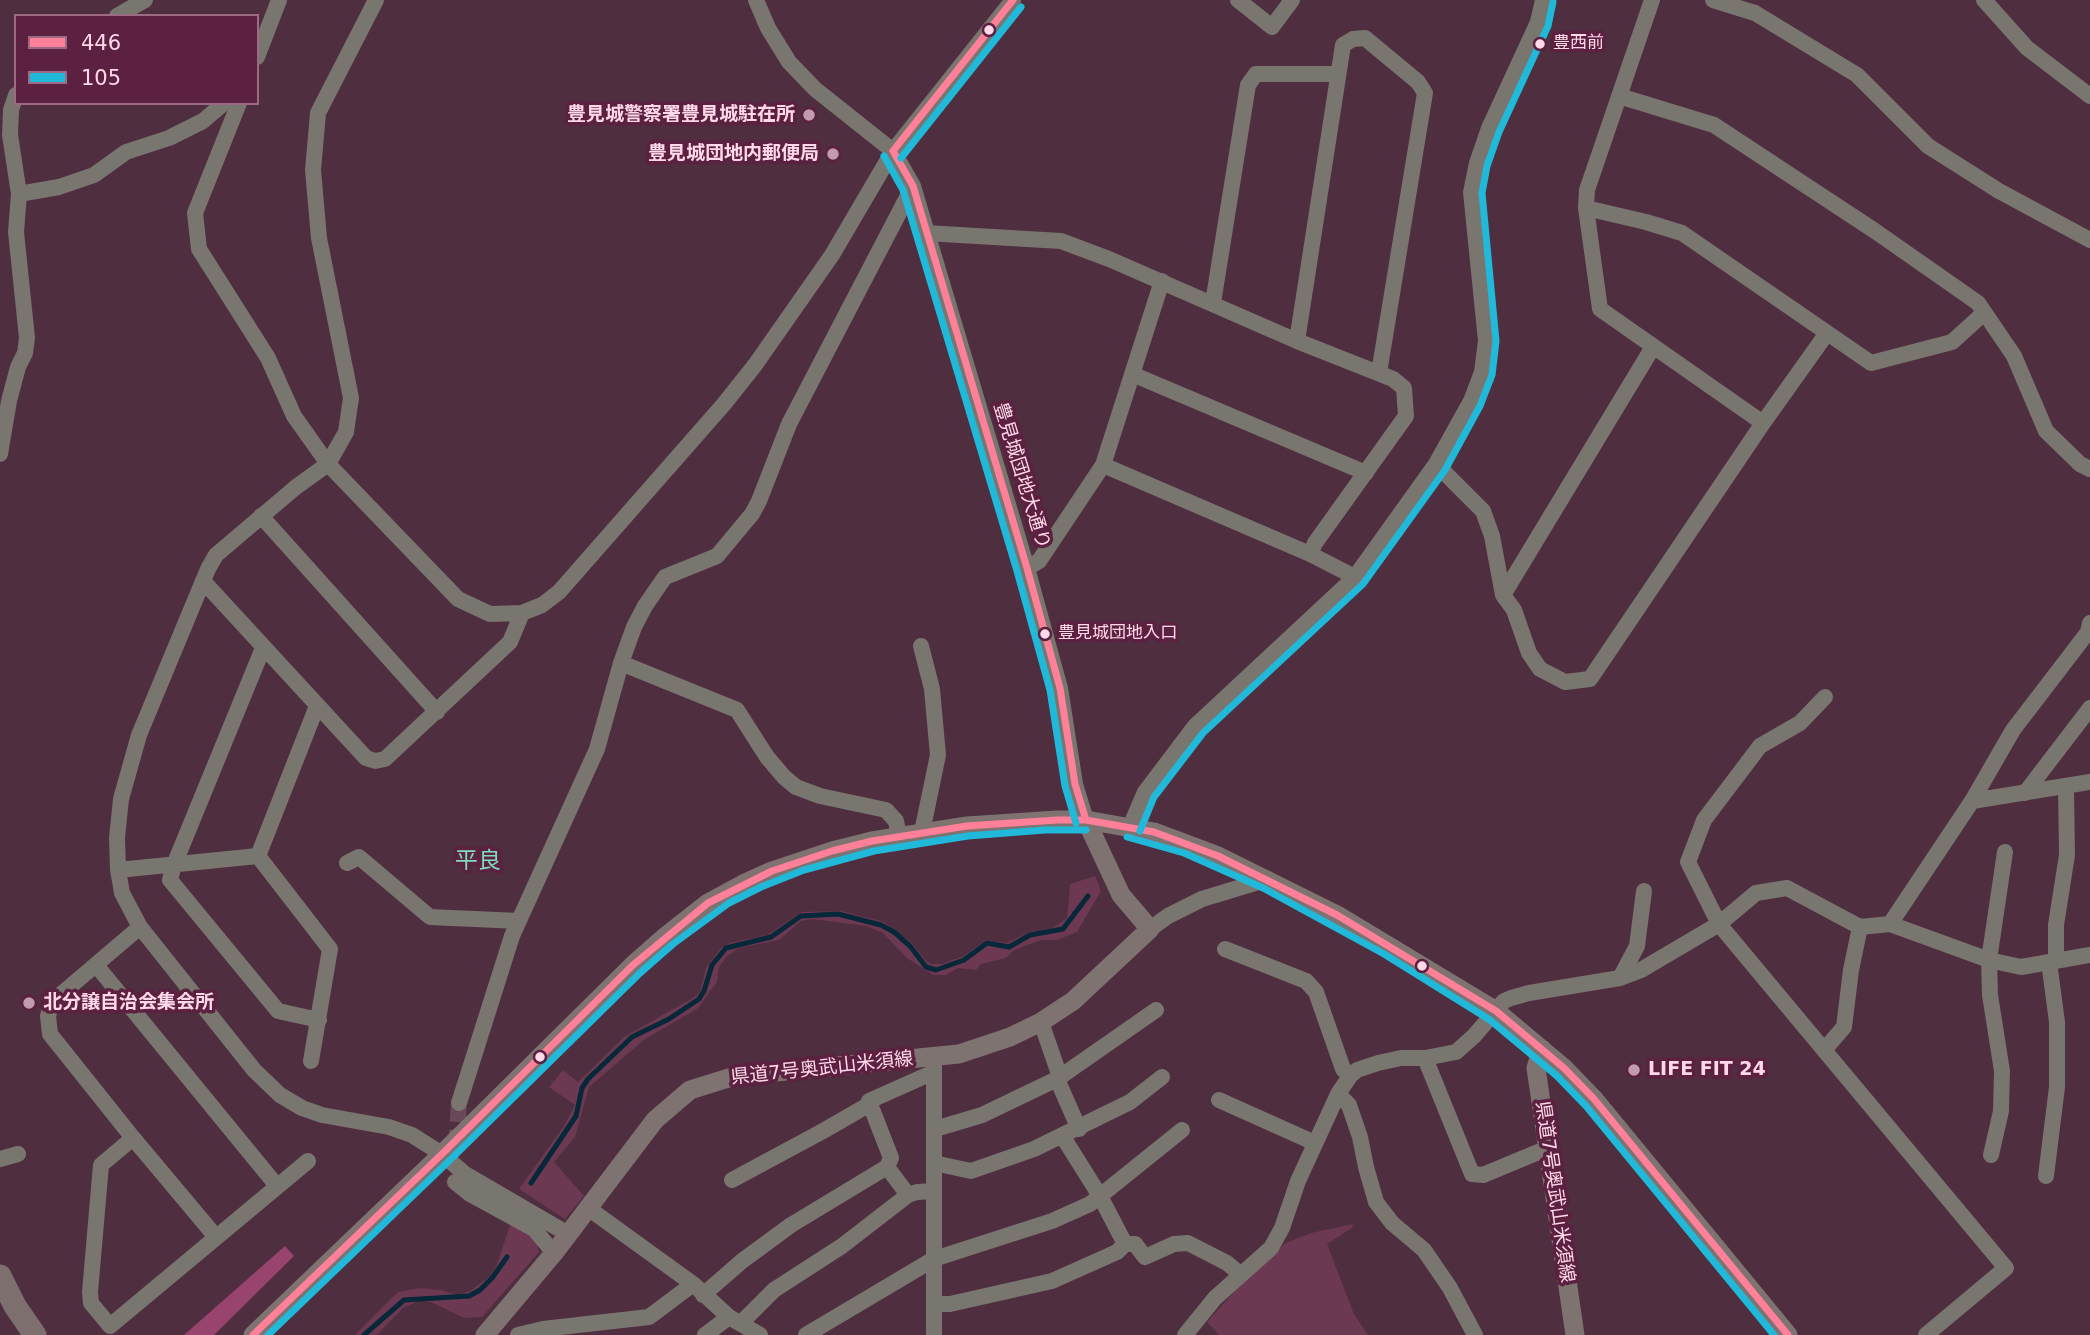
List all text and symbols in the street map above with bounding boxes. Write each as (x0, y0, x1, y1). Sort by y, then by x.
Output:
legend (14, 14, 259, 105)
unlabelled marker (982, 23, 996, 37)
text: 446 (81, 31, 121, 55)
place label: 豊西前 (1553, 34, 1604, 54)
marker: 豊西前 (1533, 37, 1547, 51)
text: 105 (81, 66, 121, 90)
place label: 豊見城警察署豊見城駐在所 (567, 104, 795, 126)
marker: 豊見城警察署豊見城駐在所 (801, 107, 817, 123)
place label: 豊見城団地内郵便局 (648, 143, 819, 165)
marker: 豊見城団地内郵便局 (825, 146, 841, 162)
street label: 豊見城団地大通り (988, 400, 1054, 552)
place label: 豊見城団地入口 (1058, 624, 1177, 644)
marker: 豊見城団地入口 (1038, 627, 1052, 641)
district label: 平良 (455, 848, 501, 876)
unlabelled marker (1415, 959, 1429, 973)
place label: 北分譲自治会集会所 (43, 992, 214, 1014)
marker: 北分譲自治会集会所 (21, 995, 37, 1011)
street label: 県道7号奥武山米須線 (730, 1048, 914, 1090)
unlabelled marker (533, 1050, 547, 1064)
place label: LIFE FIT 24 (1648, 1059, 1766, 1081)
marker: LIFE FIT 24 (1626, 1062, 1642, 1078)
street label: 県道7号奥武山米須線 (1530, 1100, 1578, 1284)

